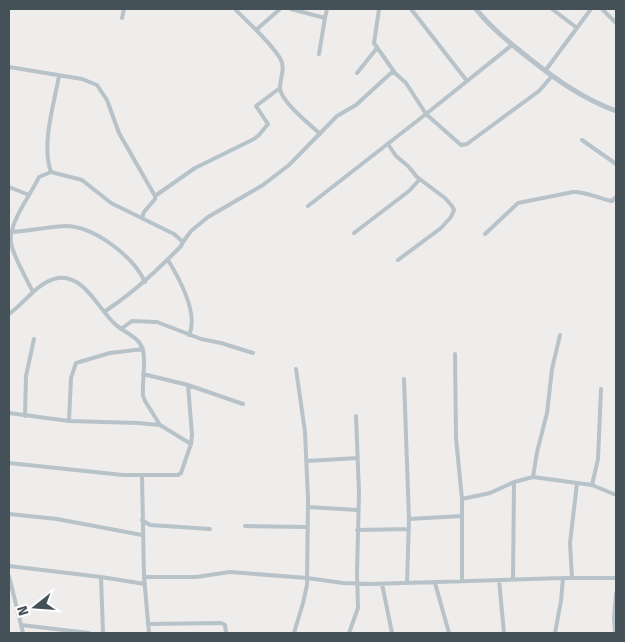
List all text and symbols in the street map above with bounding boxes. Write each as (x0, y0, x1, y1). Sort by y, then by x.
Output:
north arrow (10, 582, 60, 632)
text: N (14, 604, 33, 618)

